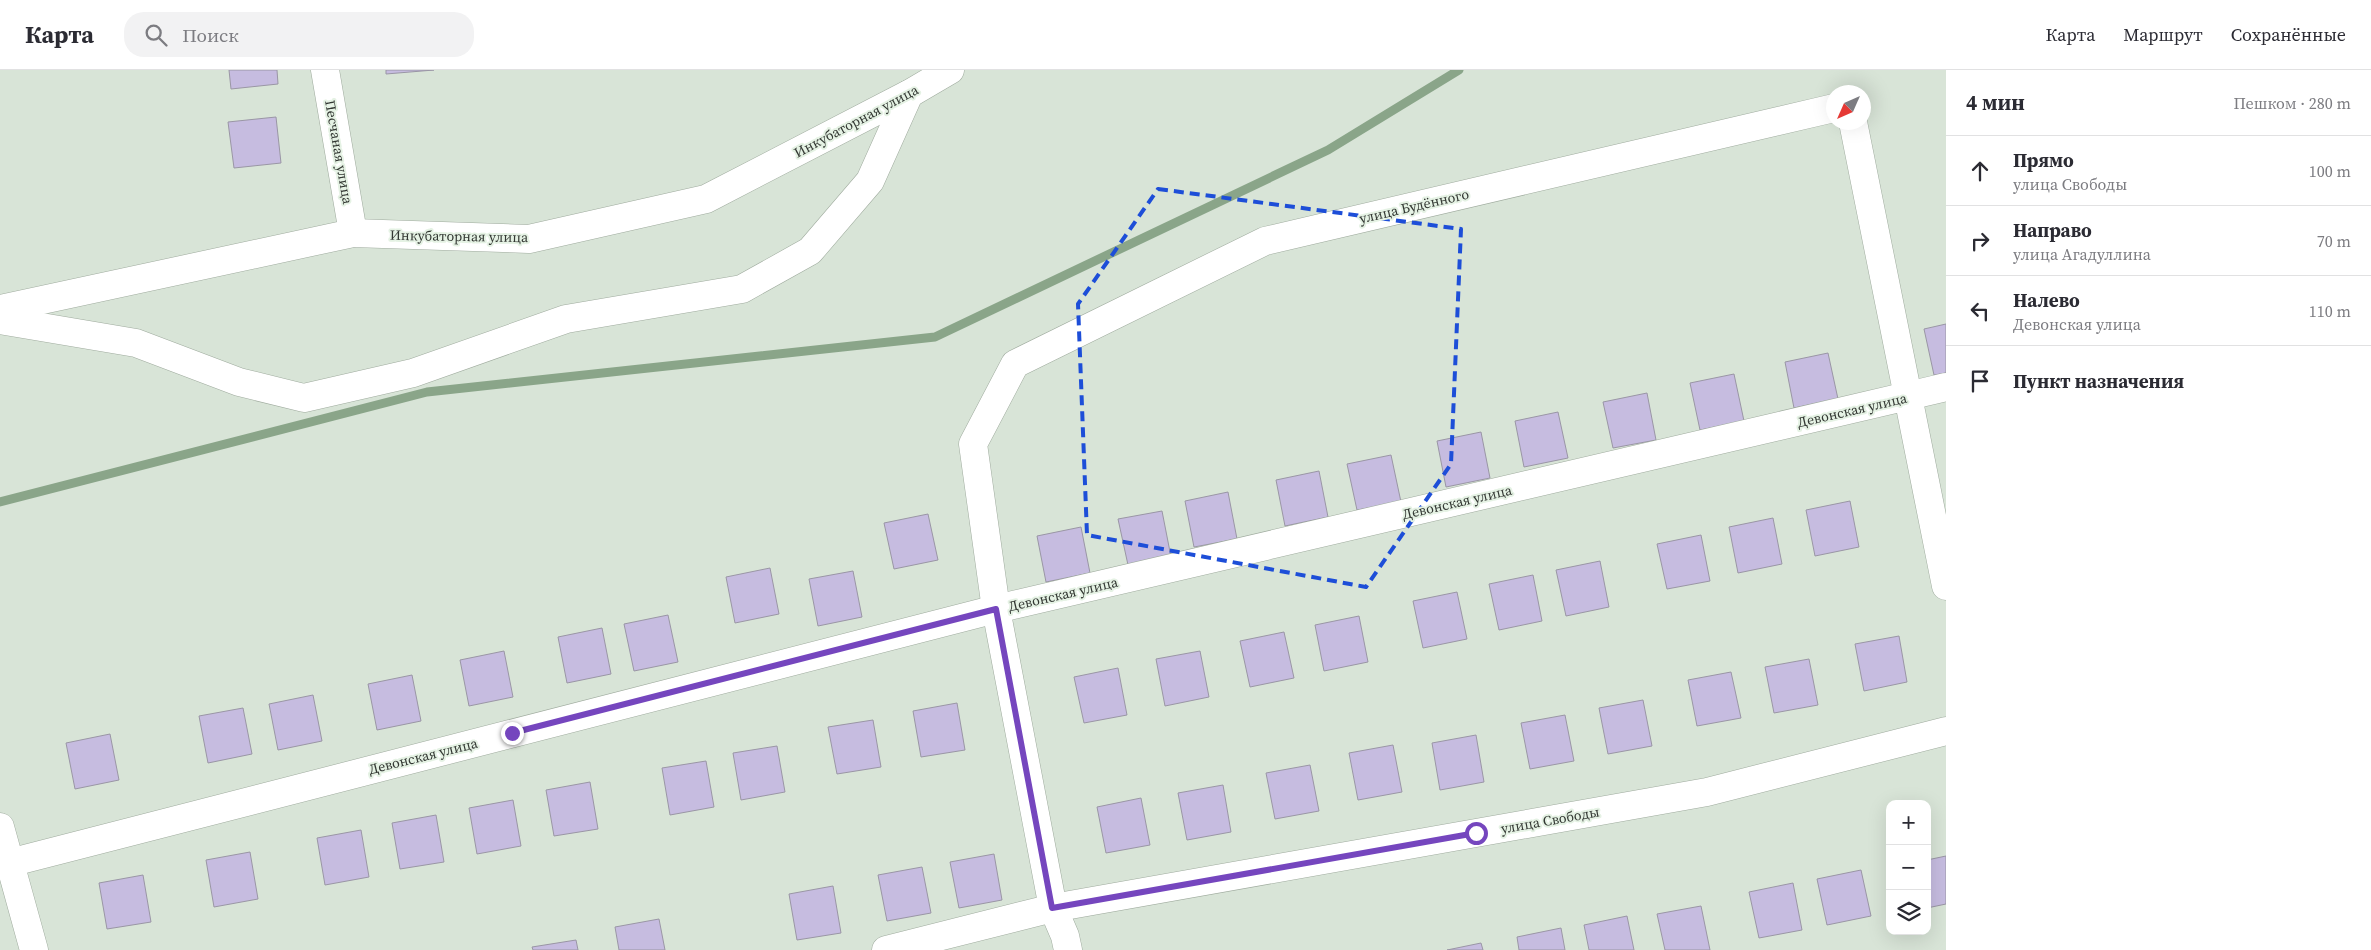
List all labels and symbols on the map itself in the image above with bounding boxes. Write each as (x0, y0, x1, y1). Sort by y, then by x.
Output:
street label: Инкубаторная улица (790, 79, 923, 162)
north arrow (1826, 85, 1871, 130)
street label: Песчаная улица (320, 98, 358, 207)
street label: улица Будённого (1357, 184, 1471, 228)
street label: Инкубаторная улица (390, 225, 529, 247)
street label: Девонская улица (1795, 387, 1910, 432)
street label: Девонская улица (1400, 479, 1515, 524)
street label: Девонская улица (1006, 571, 1121, 616)
route end (501, 722, 524, 745)
street label: Девонская улица (366, 733, 481, 779)
street label: улица Свободы (1499, 801, 1601, 839)
route start (1465, 822, 1488, 845)

